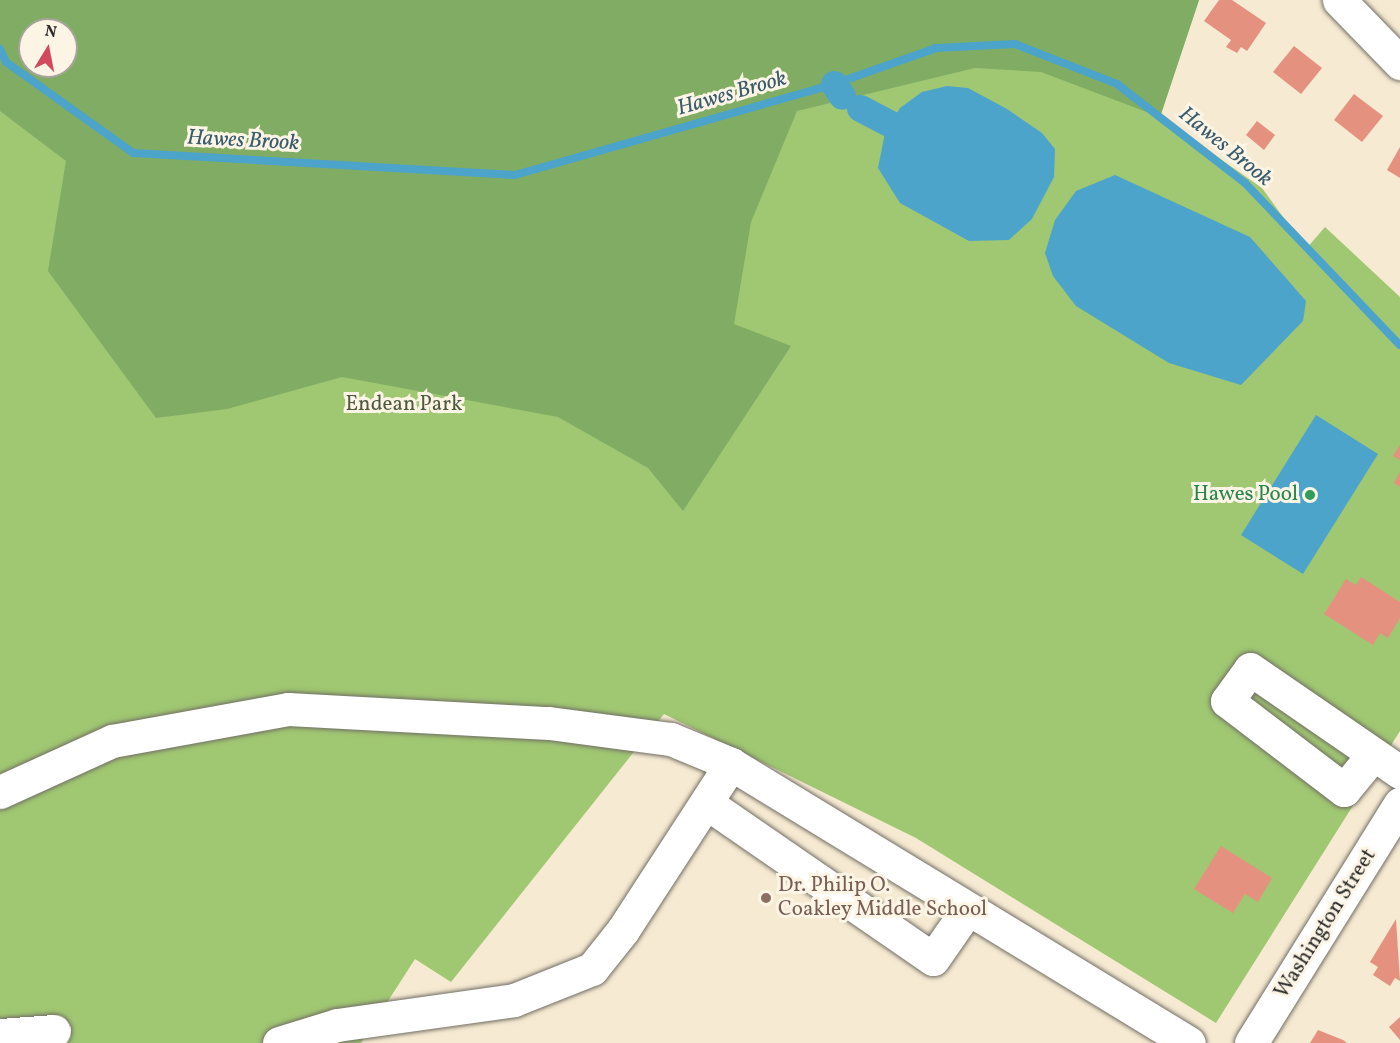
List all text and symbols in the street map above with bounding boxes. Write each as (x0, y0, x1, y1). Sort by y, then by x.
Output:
north arrow (18, 18, 78, 78)
text: N (43, 20, 58, 44)
water label: Hawes Brook (674, 66, 790, 122)
water label: Hawes Brook (1173, 101, 1277, 193)
water label: Hawes Brook (186, 125, 300, 157)
park label: Endean Park (345, 392, 463, 418)
place label: Hawes Pool (1193, 482, 1298, 508)
marker: Hawes Pool (1303, 488, 1317, 502)
street label: Washington Street (1270, 845, 1382, 1003)
place label: Dr. Philip O. Coakley Middle School (778, 873, 988, 923)
marker: Dr. Philip O. Coakley Middle School (759, 891, 773, 905)

